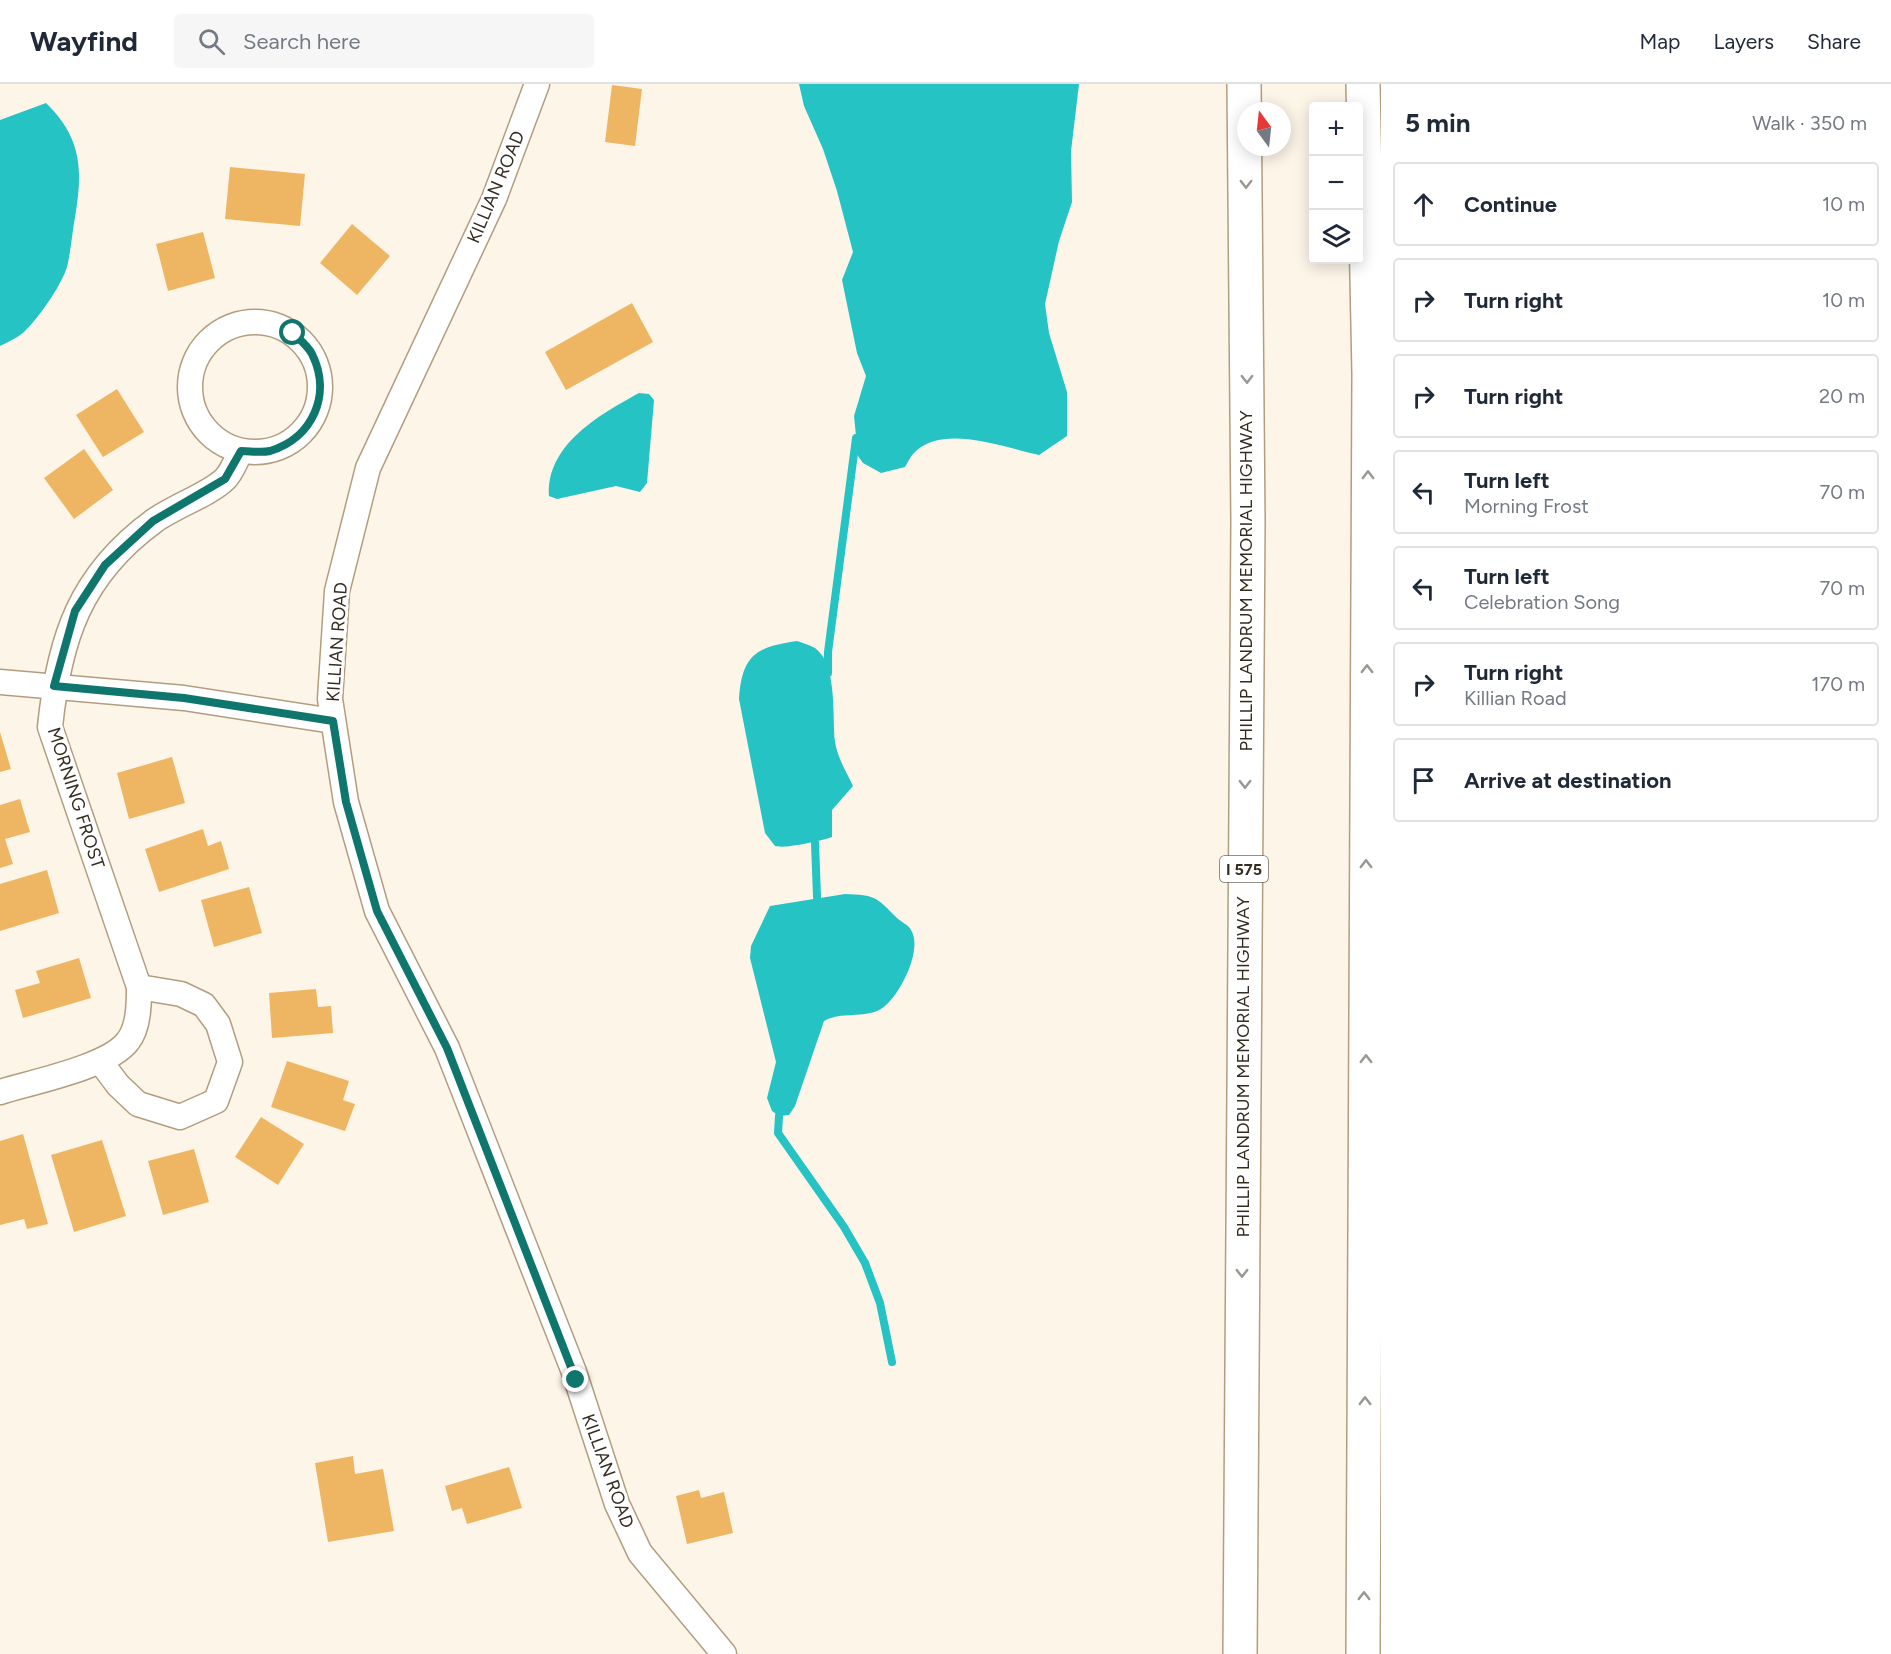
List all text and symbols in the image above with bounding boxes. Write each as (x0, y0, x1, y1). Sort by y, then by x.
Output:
search box (174, 14, 594, 68)
text: Wayfind (30, 24, 138, 58)
icon: search (195, 25, 228, 58)
text: Search here (243, 28, 361, 55)
text: Map (1640, 29, 1680, 54)
text: Layers (1713, 29, 1774, 54)
text: Share (1807, 29, 1861, 54)
north arrow (1237, 102, 1291, 156)
map controls (1309, 102, 1363, 264)
button: + (1309, 102, 1363, 156)
text: 5 min (1405, 107, 1471, 139)
text: Walk · 350 m (1752, 111, 1867, 135)
street label: KILLIAN ROAD (462, 128, 530, 246)
button: − (1309, 156, 1363, 210)
one-way arrow (1240, 180, 1252, 189)
icon: ahead (1407, 188, 1440, 221)
text: Continue (1464, 191, 1557, 218)
text: 10 m (1822, 192, 1865, 216)
button: layers (1309, 210, 1363, 264)
icon: right (1407, 284, 1440, 317)
text: Turn right (1464, 287, 1563, 314)
text: 10 m (1822, 288, 1865, 312)
route start (279, 319, 305, 345)
one-way arrow (1241, 375, 1253, 384)
icon: right (1407, 380, 1440, 413)
text: Turn right (1464, 383, 1563, 410)
text: 20 m (1819, 384, 1865, 408)
street label: PHILLIP LANDRUM MEMORIAL HIGHWAY (1235, 410, 1257, 752)
text: Turn left (1464, 467, 1550, 494)
one-way arrow (1362, 470, 1374, 479)
icon: left (1407, 476, 1440, 509)
text: 70 m (1819, 480, 1865, 504)
text: Morning Frost (1464, 494, 1589, 518)
text: Turn left (1464, 563, 1550, 590)
icon: left (1407, 572, 1440, 605)
text: 70 m (1819, 576, 1865, 600)
street label: KILLIAN ROAD (322, 581, 352, 703)
text: Celebration Song (1464, 590, 1620, 614)
text: Turn right (1464, 659, 1563, 686)
one-way arrow (1361, 665, 1373, 674)
icon: right (1407, 668, 1440, 701)
text: 170 m (1811, 672, 1865, 696)
text: Killian Road (1464, 686, 1567, 710)
street label: MORNING FROST (43, 725, 109, 872)
icon: arrive (1407, 764, 1440, 797)
text: Arrive at destination (1464, 767, 1672, 794)
one-way arrow (1239, 780, 1251, 789)
road number: I 575 (1220, 856, 1268, 882)
one-way arrow (1360, 860, 1372, 869)
street label: PHILLIP LANDRUM MEMORIAL HIGHWAY (1232, 896, 1254, 1238)
one-way arrow (1360, 1055, 1372, 1064)
one-way arrow (1236, 1269, 1248, 1278)
route end (562, 1366, 588, 1392)
one-way arrow (1359, 1396, 1371, 1405)
street label: KILLIAN ROAD (577, 1411, 639, 1531)
one-way arrow (1357, 1591, 1370, 1600)

